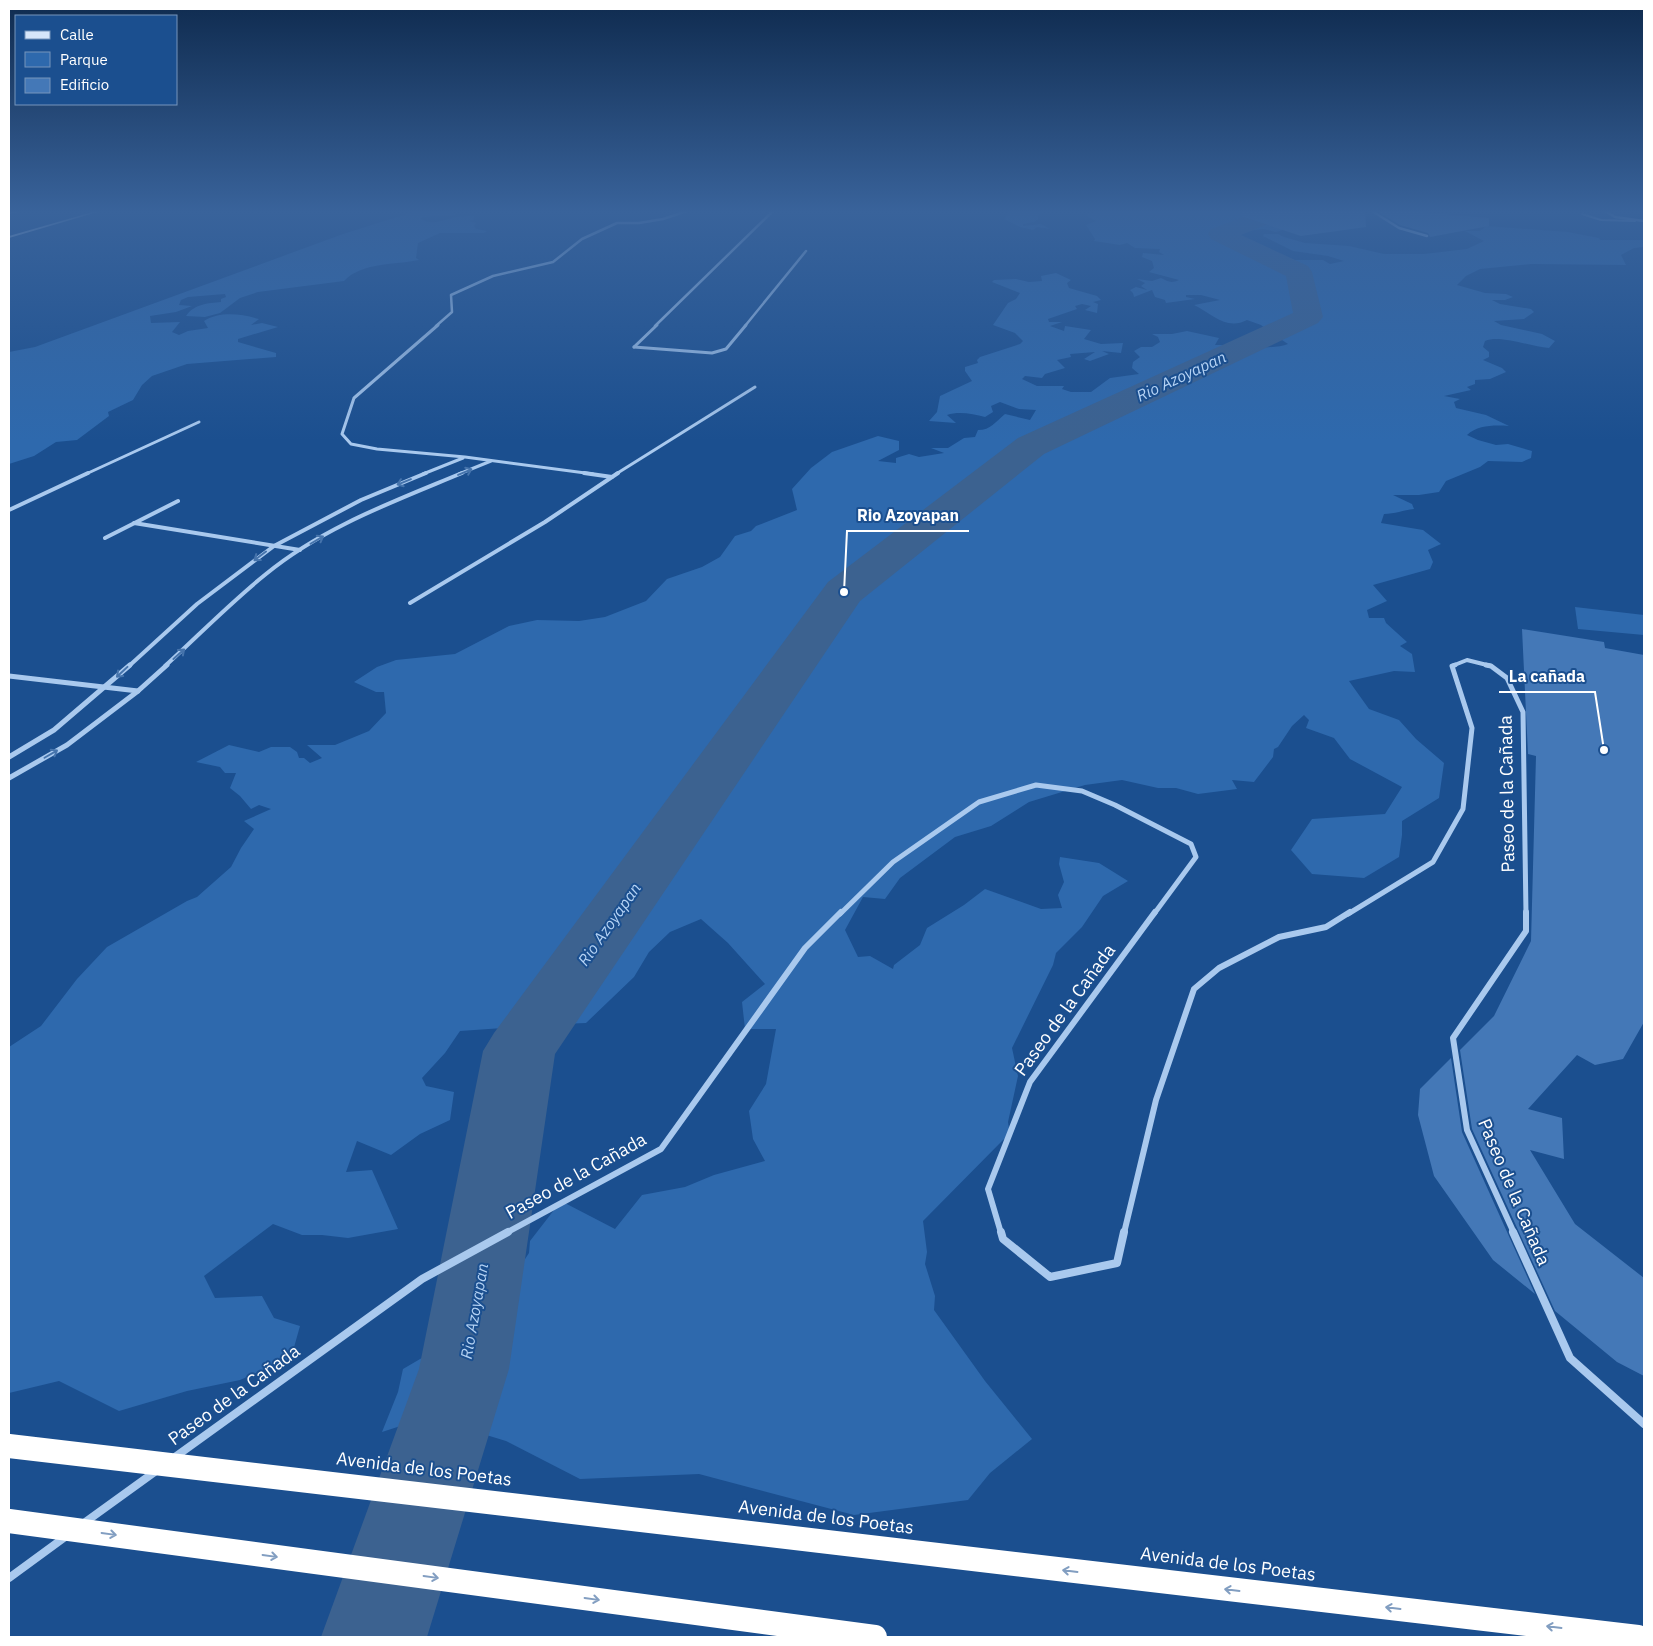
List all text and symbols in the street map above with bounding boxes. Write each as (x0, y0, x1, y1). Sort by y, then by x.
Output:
legend (15, 15, 178, 105)
text: Calle (60, 25, 94, 44)
text: Parque (60, 50, 108, 69)
text: Edificio (60, 75, 109, 94)
water label: Rio Azoyapan (1133, 346, 1229, 406)
one-way arrow (457, 467, 472, 477)
one-way arrow (397, 478, 412, 488)
callout: Rio Azoyapan (847, 500, 969, 531)
text: Rio Azoyapan (857, 505, 959, 525)
one-way arrow (309, 534, 324, 544)
one-way arrow (254, 551, 267, 562)
one-way arrow (172, 648, 185, 660)
callout: La cañada (1499, 661, 1595, 692)
one-way arrow (115, 666, 128, 678)
text: La cañada (1509, 666, 1585, 686)
street label: Paseo de la Cañada (1494, 715, 1519, 873)
one-way arrow (43, 748, 57, 758)
water label: Rio Azoyapan (573, 879, 645, 969)
street label: Paseo de la Cañada (1009, 939, 1120, 1080)
street label: Paseo de la Cañada (1473, 1115, 1556, 1269)
street label: Paseo de la Cañada (501, 1127, 650, 1224)
water label: Rio Azoyapan (456, 1262, 492, 1360)
street label: Paseo de la Cañada (163, 1339, 304, 1450)
street label: Avenida de los Poetas (335, 1446, 513, 1491)
street label: Avenida de los Poetas (737, 1494, 915, 1539)
one-way arrow (101, 1529, 117, 1539)
street label: Avenida de los Poetas (1139, 1541, 1317, 1586)
one-way arrow (262, 1551, 278, 1561)
one-way arrow (1063, 1566, 1079, 1576)
one-way arrow (423, 1573, 439, 1583)
one-way arrow (1224, 1584, 1240, 1594)
one-way arrow (584, 1594, 600, 1604)
one-way arrow (1385, 1603, 1401, 1613)
one-way arrow (1547, 1622, 1563, 1632)

